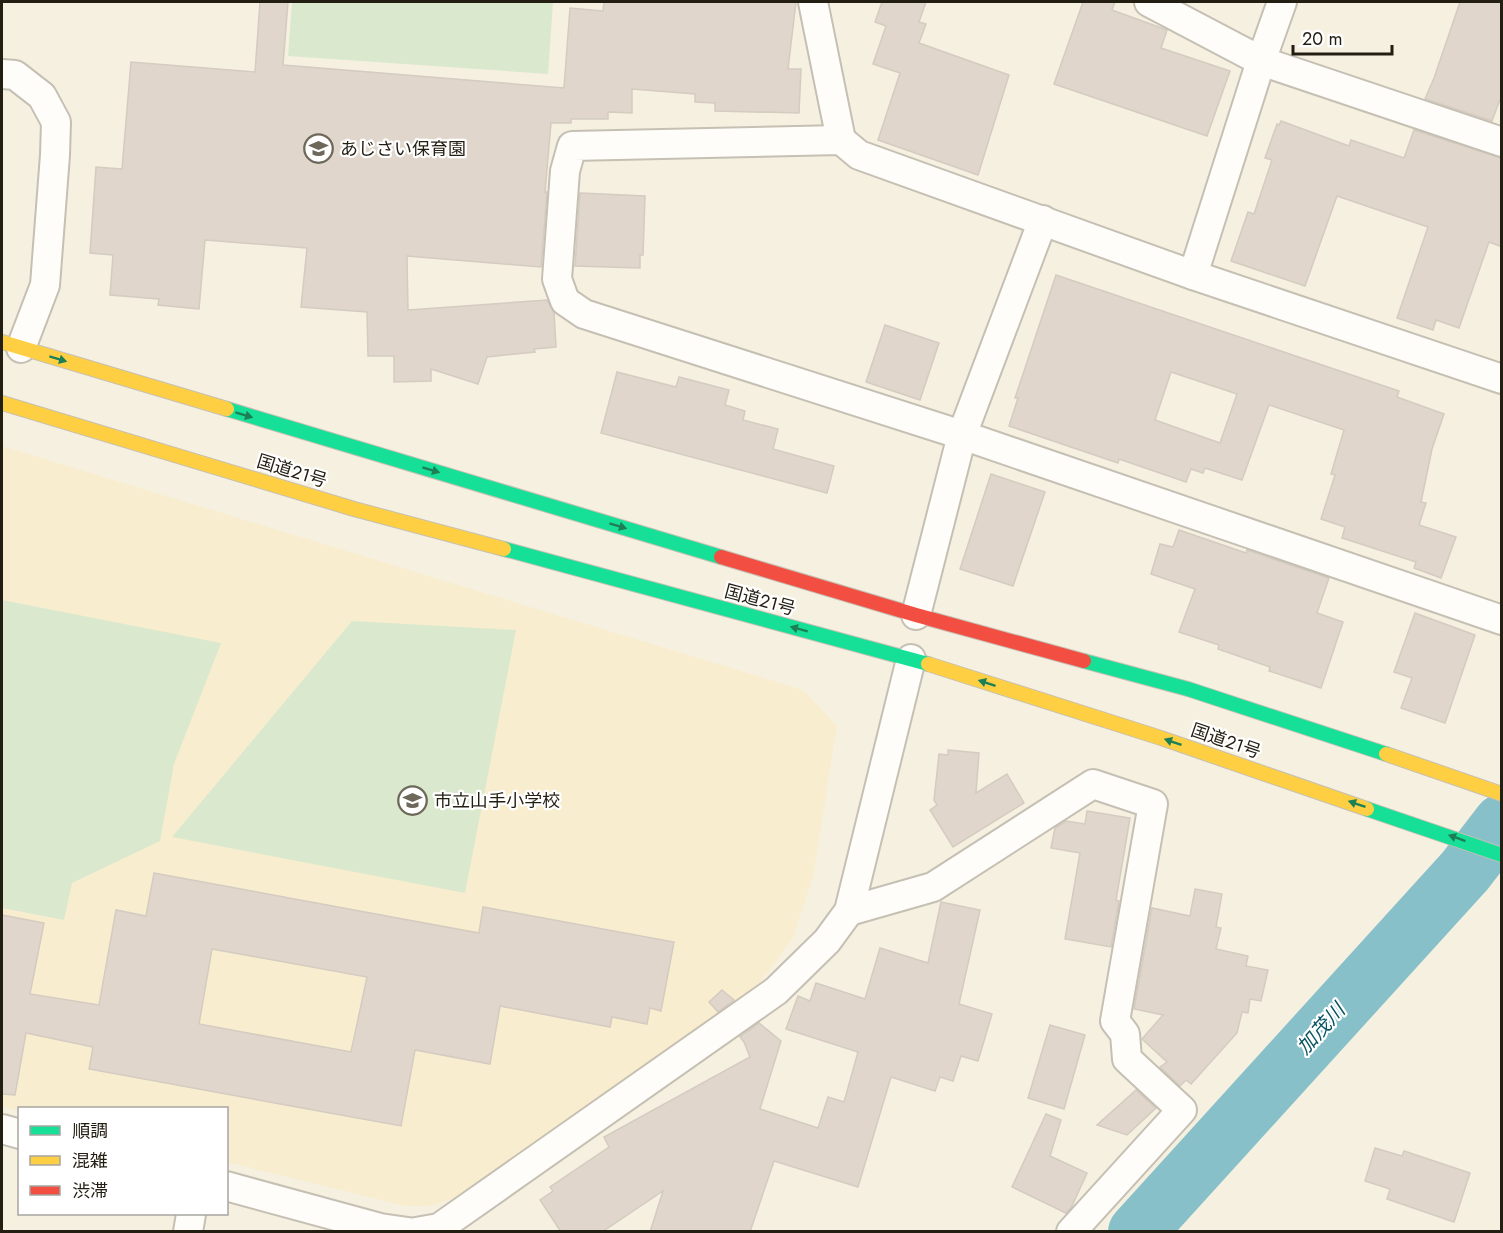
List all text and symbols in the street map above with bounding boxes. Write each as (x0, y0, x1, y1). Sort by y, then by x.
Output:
scale bar (1293, 18, 1392, 56)
text: 20 m (1302, 26, 1342, 52)
school or university icon: あじさい保育園 (303, 133, 335, 165)
place label: あじさい保育園 (340, 136, 466, 162)
one-way arrow (49, 355, 67, 364)
one-way arrow (235, 411, 253, 420)
street label: 国道21号 (254, 448, 330, 494)
one-way arrow (422, 466, 440, 475)
one-way arrow (609, 522, 627, 531)
street label: 国道21号 (722, 578, 798, 622)
one-way arrow (790, 624, 808, 633)
one-way arrow (978, 678, 996, 687)
street label: 国道21号 (1188, 717, 1264, 765)
one-way arrow (1164, 736, 1182, 746)
school or university icon: 市立山手小学校 (397, 785, 429, 817)
place label: 市立山手小学校 (434, 788, 560, 814)
one-way arrow (1348, 799, 1366, 808)
one-way arrow (1447, 833, 1465, 843)
water label: 加茂川 (1290, 996, 1353, 1061)
legend (18, 1107, 228, 1215)
text: 順調 (72, 1118, 108, 1144)
text: 混雑 (72, 1148, 108, 1174)
text: 渋滞 (72, 1178, 108, 1204)

